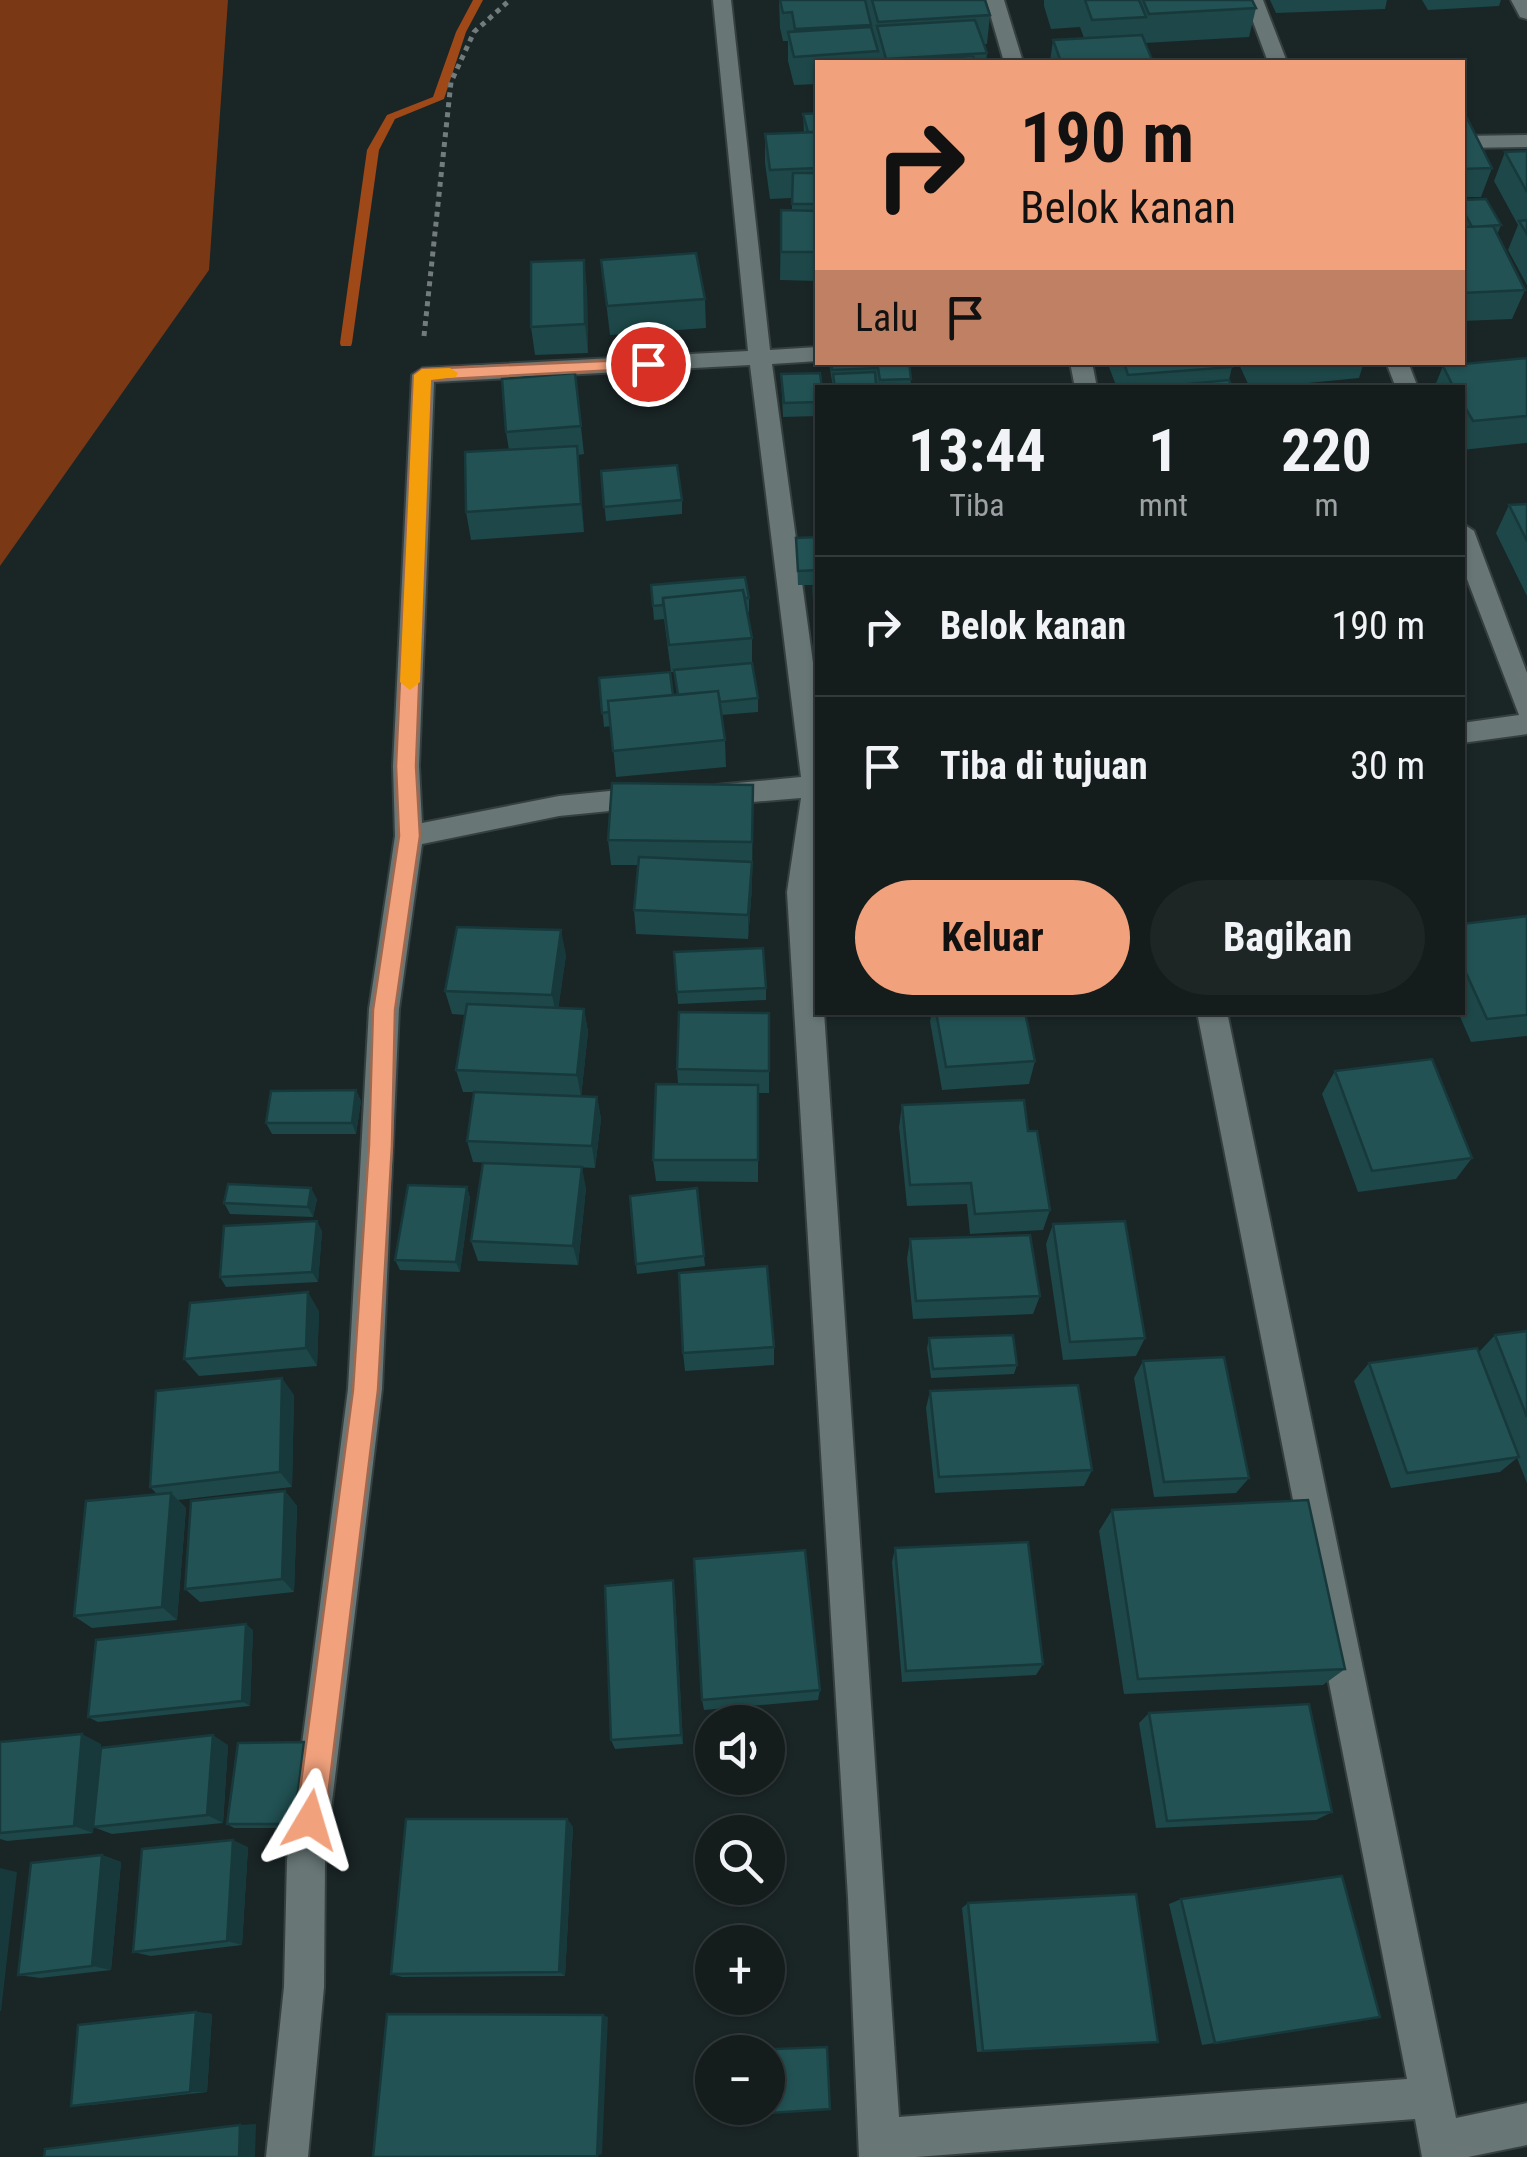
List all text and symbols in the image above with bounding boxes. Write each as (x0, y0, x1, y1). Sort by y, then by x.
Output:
text: 190 m (1020, 97, 1194, 179)
icon: right (855, 100, 985, 230)
text: Belok kanan (1020, 181, 1236, 234)
icon: arrive (938, 290, 993, 345)
text: Lalu (855, 296, 918, 340)
pin (606, 322, 691, 407)
icon: arrive (621, 337, 676, 392)
text: 13:44 (908, 415, 1046, 486)
text: 1 (1148, 415, 1179, 486)
text: 220 (1281, 415, 1372, 486)
text: Tiba (949, 486, 1004, 524)
text: mnt (1139, 486, 1188, 524)
text: m (1314, 486, 1338, 524)
icon: right (855, 599, 910, 654)
text: Belok kanan (940, 604, 1126, 648)
text: 190 m (1331, 604, 1425, 648)
icon: arrive (855, 739, 910, 794)
text: Tiba di tujuan (940, 744, 1148, 788)
text: 30 m (1350, 744, 1425, 788)
button: Keluar (855, 880, 1130, 995)
button: Bagikan (1150, 880, 1425, 995)
map controls (695, 1705, 785, 2125)
button: sound (695, 1705, 785, 1795)
position arrow (258, 1768, 362, 1872)
button: search (695, 1815, 785, 1905)
button: + (695, 1925, 785, 2015)
button: − (695, 2035, 785, 2125)

